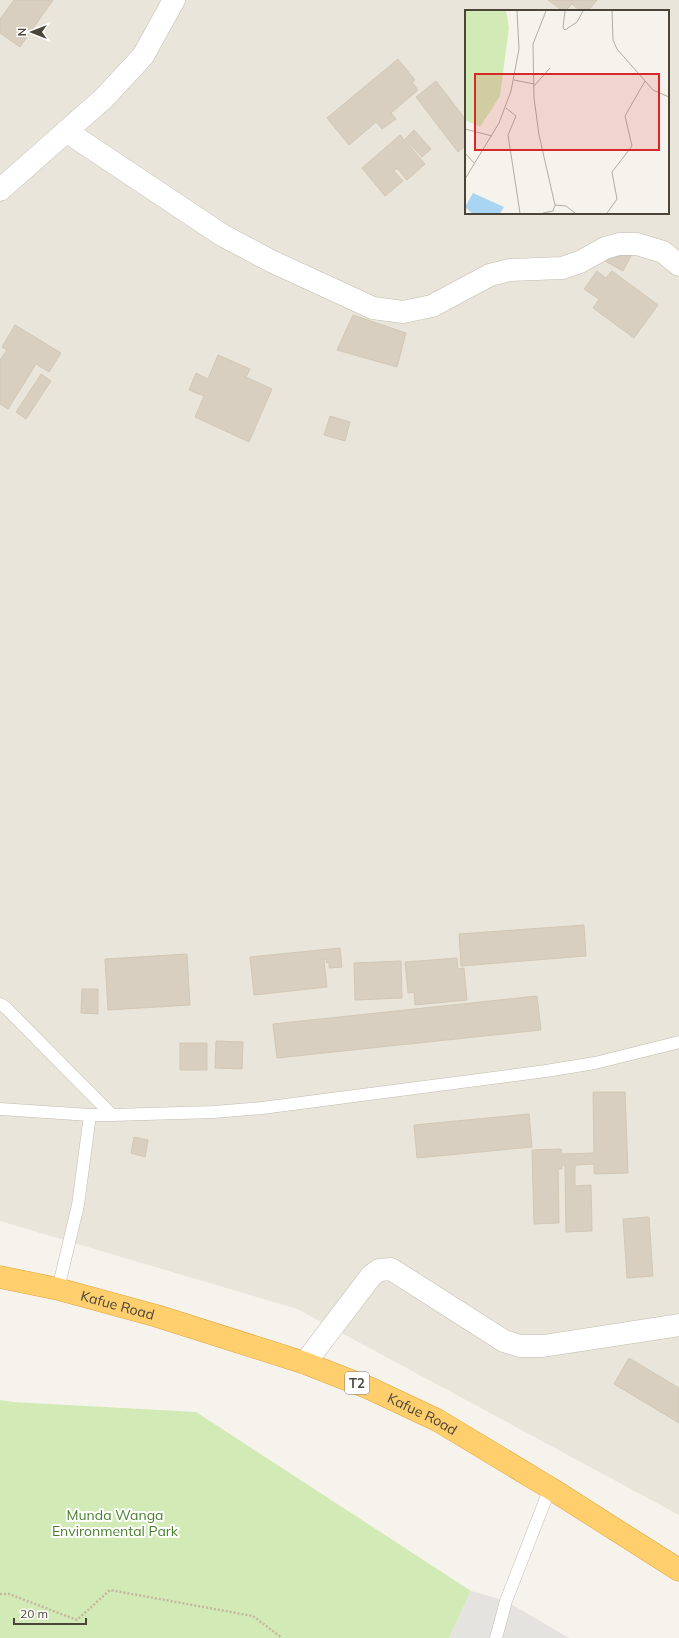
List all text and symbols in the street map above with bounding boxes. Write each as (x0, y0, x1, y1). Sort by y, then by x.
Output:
inset map (465, 10, 669, 214)
north arrow (12, 12, 52, 52)
text: N (15, 28, 29, 36)
street label: Kafue Road (79, 1287, 156, 1324)
road number: T2 (345, 1372, 369, 1394)
street label: Kafue Road (384, 1389, 460, 1439)
park label: Munda Wanga Environmental Park (52, 1506, 179, 1540)
scale bar (14, 1600, 86, 1626)
text: 20 m (20, 1606, 48, 1621)

